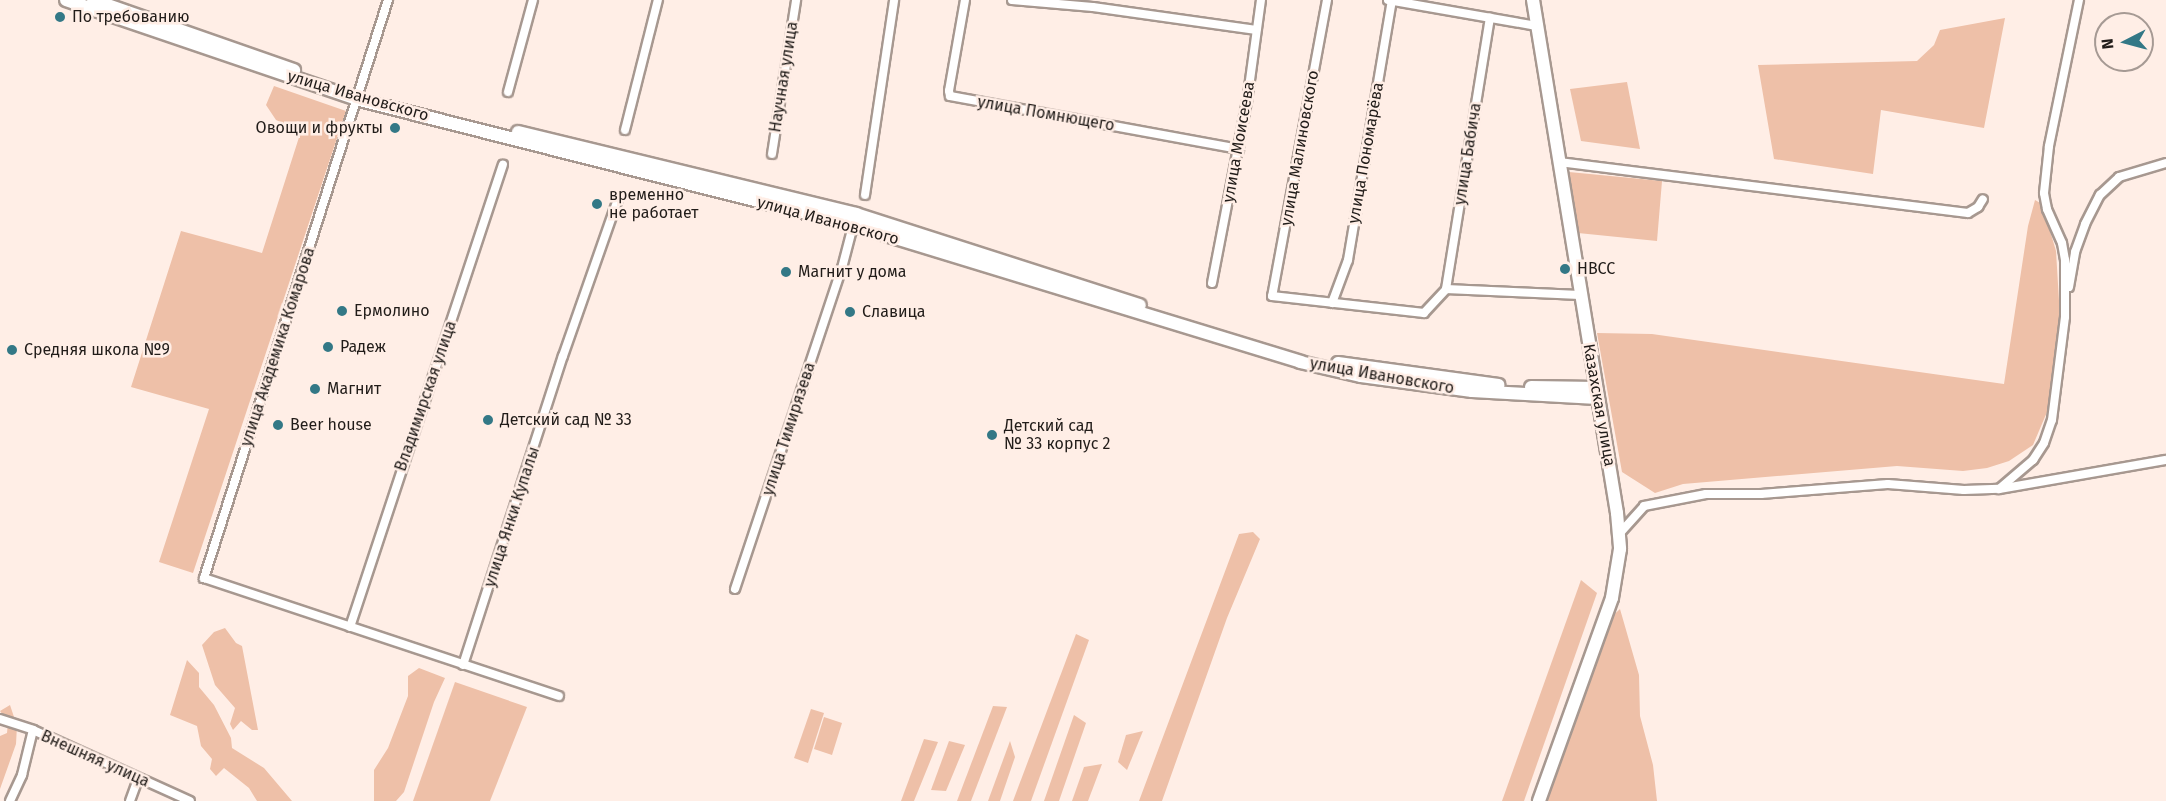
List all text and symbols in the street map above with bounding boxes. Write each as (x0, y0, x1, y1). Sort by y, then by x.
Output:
place label: По требованию (72, 7, 190, 27)
marker: По требованию (53, 10, 67, 24)
north arrow (2094, 12, 2154, 72)
street label: Научная улица (766, 20, 802, 134)
text: N (2098, 37, 2118, 50)
street label: улица Ивановского (285, 67, 431, 125)
street label: улица Малиновского (1277, 69, 1323, 227)
street label: улица Моисеева (1219, 80, 1259, 204)
street label: улица Пономарёва (1344, 81, 1388, 225)
street label: улица Помнющего (976, 92, 1116, 136)
street label: улица Бабича (1450, 102, 1486, 206)
place label: Овощи и фрукты (256, 118, 383, 138)
marker: Овощи и фрукты (388, 121, 402, 135)
place label: временно не работает (609, 185, 699, 223)
street label: улица Ивановского (755, 193, 901, 249)
marker: временно не работает (590, 197, 604, 211)
street label: улица Академика Комарова (237, 245, 319, 449)
place label: НВСС (1577, 259, 1615, 279)
place label: Магнит у дома (798, 262, 906, 282)
marker: НВСС (1558, 262, 1572, 276)
marker: Магнит у дома (779, 265, 793, 279)
place label: Ермолино (354, 301, 430, 321)
place label: Славица (862, 302, 926, 322)
marker: Ермолино (335, 304, 349, 318)
marker: Славица (843, 305, 857, 319)
street label: Владимирская улица (391, 318, 461, 474)
place label: Радеж (340, 337, 386, 357)
place label: Средняя школа №9 (24, 340, 170, 360)
marker: Радеж (321, 340, 335, 354)
street label: Казахская улица (1579, 342, 1619, 468)
marker: Средняя школа №9 (5, 343, 19, 357)
street label: улица Ивановского (1308, 354, 1456, 398)
street label: улица Тимирязева (758, 360, 820, 498)
place label: Магнит (327, 379, 381, 399)
marker: Магнит (308, 382, 322, 396)
place label: Детский сад № 33 (500, 410, 632, 430)
marker: Детский сад № 33 (481, 413, 495, 427)
place label: Beer house (290, 415, 372, 435)
place label: Детский сад № 33 корпус 2 (1004, 416, 1110, 454)
marker: Beer house (271, 418, 285, 432)
marker: Детский сад № 33 корпус 2 (985, 428, 999, 442)
street label: улица Янки Купалы (480, 444, 544, 590)
street label: Внешняя улица (38, 727, 152, 791)

